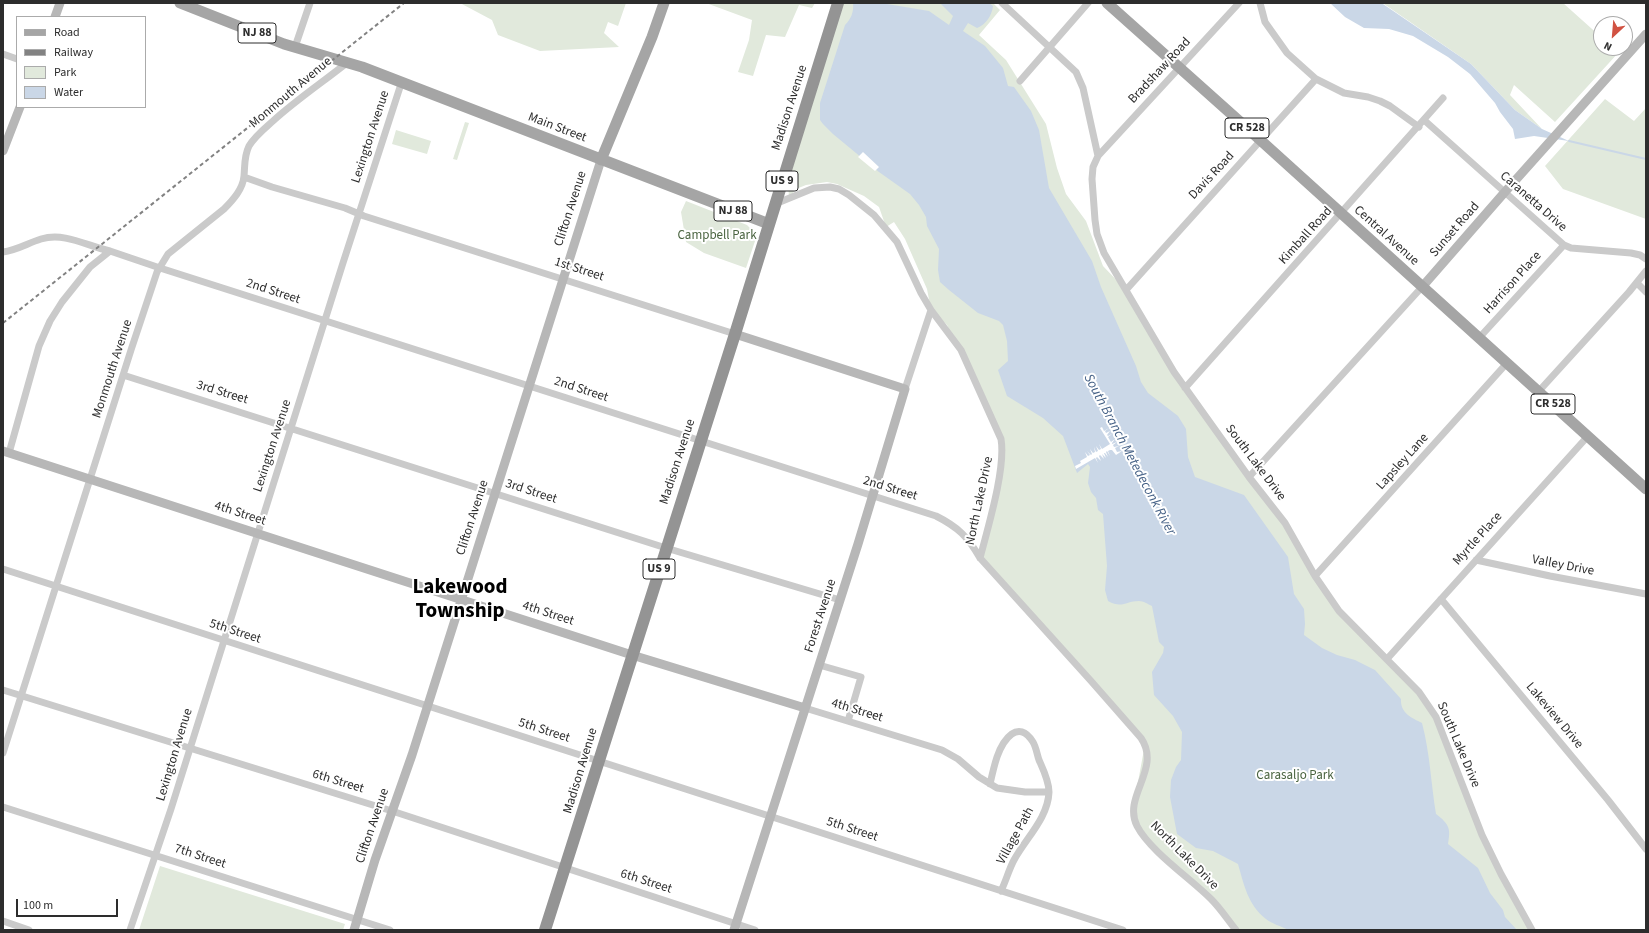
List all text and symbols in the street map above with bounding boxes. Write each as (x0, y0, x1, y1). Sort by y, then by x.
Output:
legend (16, 16, 146, 108)
north arrow (1593, 16, 1633, 56)
road number: NJ 88 (238, 23, 276, 43)
text: Road (54, 24, 80, 41)
street label: Bradshaw Road (1125, 35, 1195, 107)
text: N (1601, 38, 1615, 55)
text: Railway (54, 44, 93, 61)
street label: Monmouth Avenue (247, 54, 335, 132)
street label: Madison Avenue (769, 63, 811, 153)
text: Park (54, 64, 76, 81)
text: Water (54, 84, 83, 101)
street label: Lexington Avenue (349, 89, 393, 185)
street label: Main Street (526, 110, 588, 146)
road number: CR 528 (1225, 118, 1269, 138)
street label: Davis Road (1186, 149, 1238, 203)
street label: Clifton Avenue (551, 169, 591, 249)
street label: Caranetta Drive (1496, 169, 1570, 235)
road number: US 9 (766, 171, 798, 191)
street label: Sunset Road (1427, 199, 1483, 261)
road number: NJ 88 (714, 201, 752, 221)
street label: Central Avenue (1350, 203, 1422, 269)
street label: Kimball Road (1276, 204, 1336, 268)
park label: Campbell Park (677, 228, 757, 244)
street label: Harrison Place (1481, 249, 1545, 317)
street label: 1st Street (552, 255, 606, 285)
street label: 2nd Street (244, 276, 302, 308)
street label: Monmouth Avenue (90, 318, 136, 420)
water label: South Branch Metedeconk River (1079, 371, 1179, 539)
street label: 2nd Street (552, 374, 610, 406)
street label: 3rd Street (194, 378, 250, 408)
road number: CR 528 (1531, 394, 1575, 414)
street label: Lexington Avenue (251, 398, 295, 494)
street label: Madison Avenue (657, 417, 699, 507)
street label: South Lake Drive (1221, 422, 1289, 504)
street label: Lapsley Lane (1374, 431, 1432, 493)
street label: North Lake Drive (963, 455, 997, 547)
street label: 2nd Street (861, 473, 919, 505)
street label: 3rd Street (503, 476, 559, 508)
street label: Clifton Avenue (453, 478, 493, 558)
street label: 4th Street (212, 498, 268, 530)
street label: Myrtle Place (1450, 509, 1506, 569)
street label: Valley Drive (1531, 552, 1595, 580)
road number: US 9 (643, 559, 675, 579)
district label: Lakewood Township (412, 575, 508, 625)
street label: Forest Avenue (802, 577, 840, 655)
street label: 4th Street (520, 598, 576, 630)
street label: 5th Street (207, 616, 263, 648)
street label: Lakeview Drive (1522, 680, 1586, 752)
street label: 4th Street (829, 696, 885, 726)
street label: South Lake Drive (1433, 700, 1483, 790)
street label: Lexington Avenue (153, 707, 197, 803)
street label: 5th Street (516, 715, 572, 747)
street label: Madison Avenue (561, 726, 601, 816)
street label: 6th Street (310, 767, 366, 797)
park label: Carasaljo Park (1256, 768, 1334, 784)
street label: Clifton Avenue (353, 786, 393, 866)
street label: Village Path (994, 805, 1038, 867)
street label: 5th Street (824, 814, 880, 846)
street label: North Lake Drive (1147, 819, 1221, 893)
street label: 7th Street (172, 841, 228, 873)
street label: 6th Street (618, 866, 674, 898)
scale bar (18, 891, 120, 917)
text: 100 m (23, 897, 53, 914)

